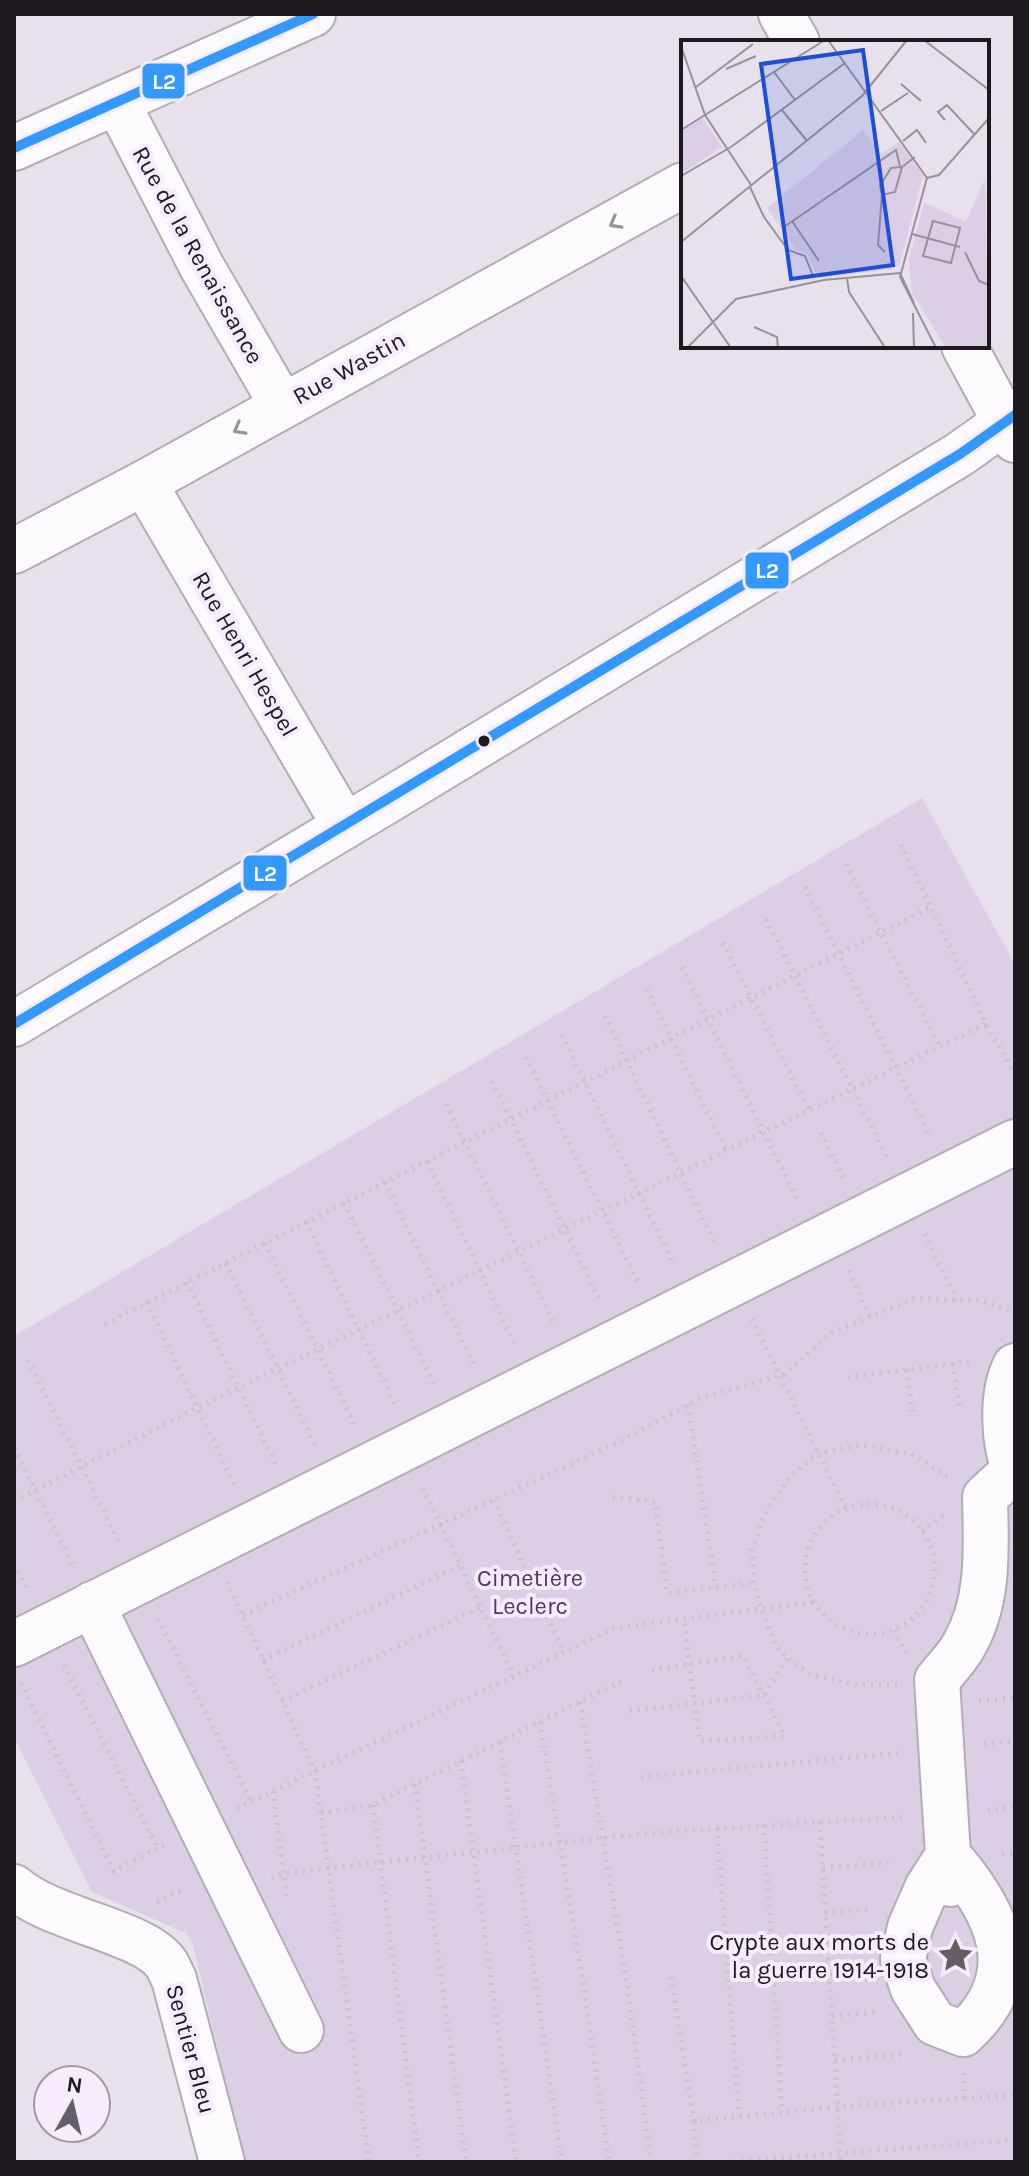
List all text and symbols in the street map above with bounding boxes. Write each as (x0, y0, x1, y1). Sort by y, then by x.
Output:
inset map (681, 40, 989, 348)
line badge: L2 (141, 62, 186, 100)
text: L2 (152, 69, 176, 95)
street label: Rue de la Renaissance (126, 141, 270, 369)
one-way arrow (608, 213, 623, 228)
street label: Rue Wastin (288, 326, 410, 410)
one-way arrow (234, 419, 248, 435)
line badge: L2 (744, 551, 790, 590)
text: L2 (755, 558, 779, 584)
street label: Rue Henri Hespel (186, 567, 304, 741)
unlabelled marker (476, 733, 492, 749)
line badge: L2 (242, 854, 288, 892)
text: L2 (253, 861, 277, 887)
park label: Cimetière Leclerc (477, 1564, 583, 1620)
place label: Crypte aux morts de la guerre 1914-1918 (710, 1928, 929, 1984)
place icon: Crypte aux morts de la guerre 1914-1918 (936, 1937, 974, 1975)
street label: Sentier Bleu (160, 1981, 222, 2117)
north arrow (32, 2064, 112, 2144)
text: N (65, 2071, 84, 2099)

